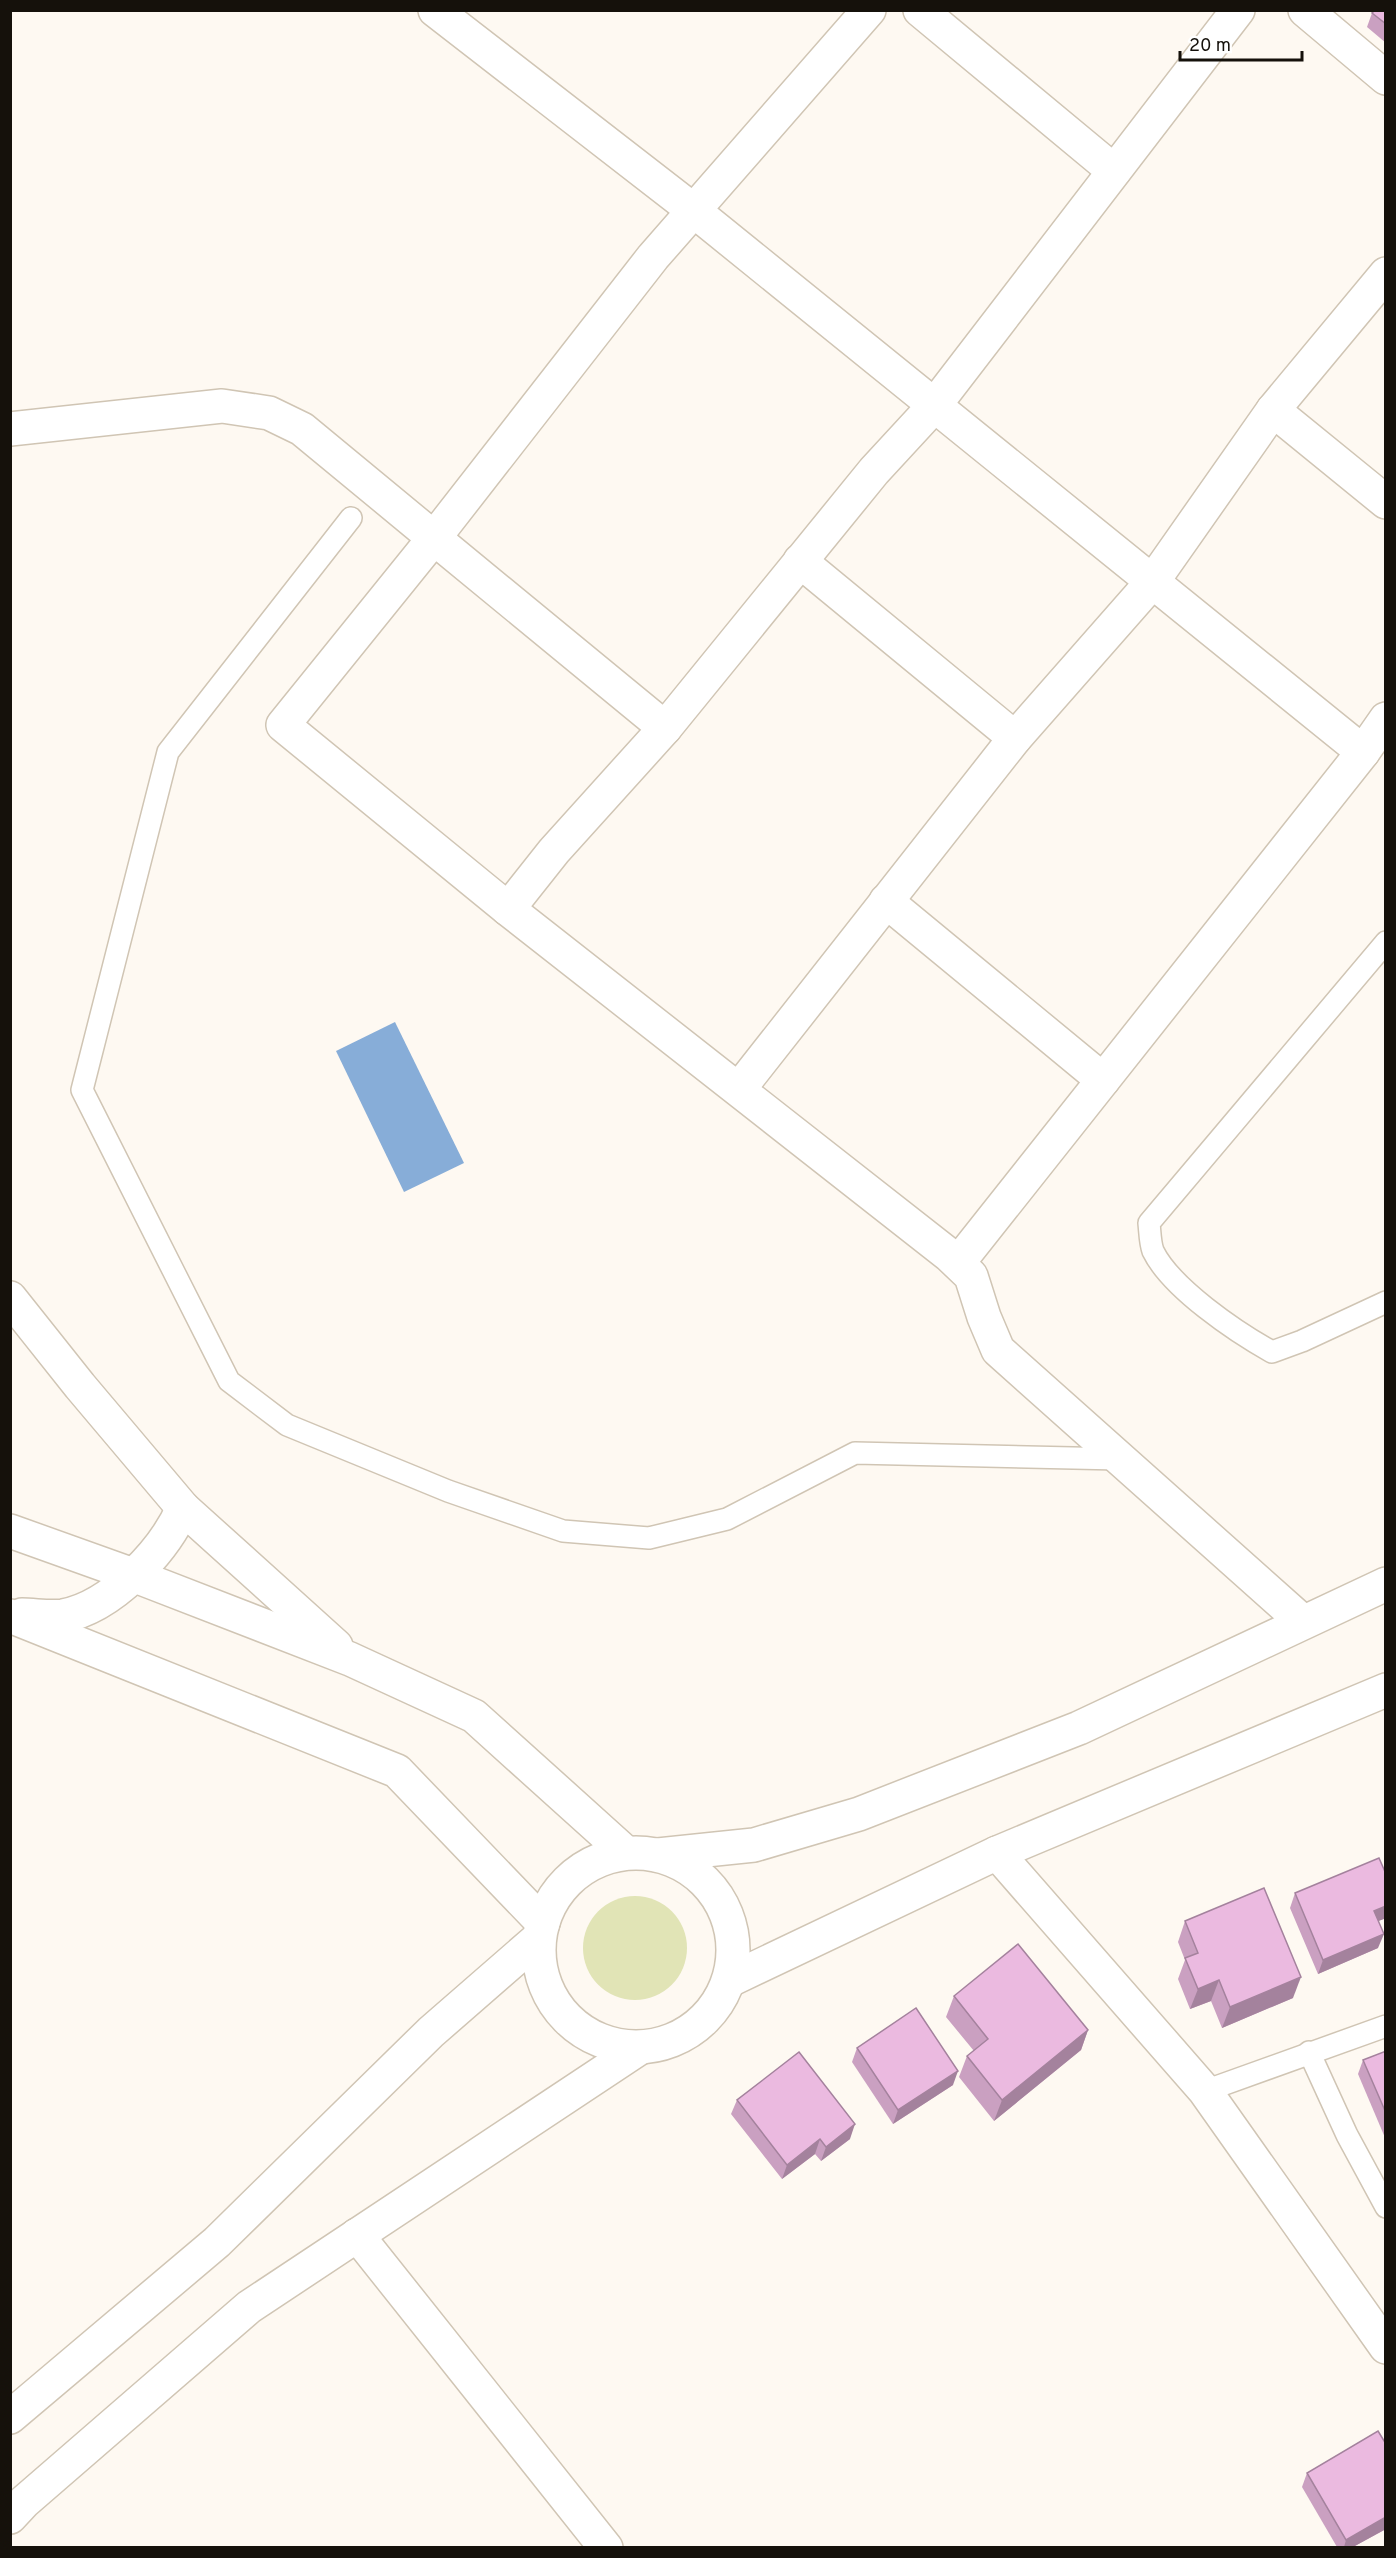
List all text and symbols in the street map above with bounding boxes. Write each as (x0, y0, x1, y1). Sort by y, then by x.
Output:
scale bar (1180, 24, 1302, 62)
text: 20 m (1189, 35, 1231, 58)

